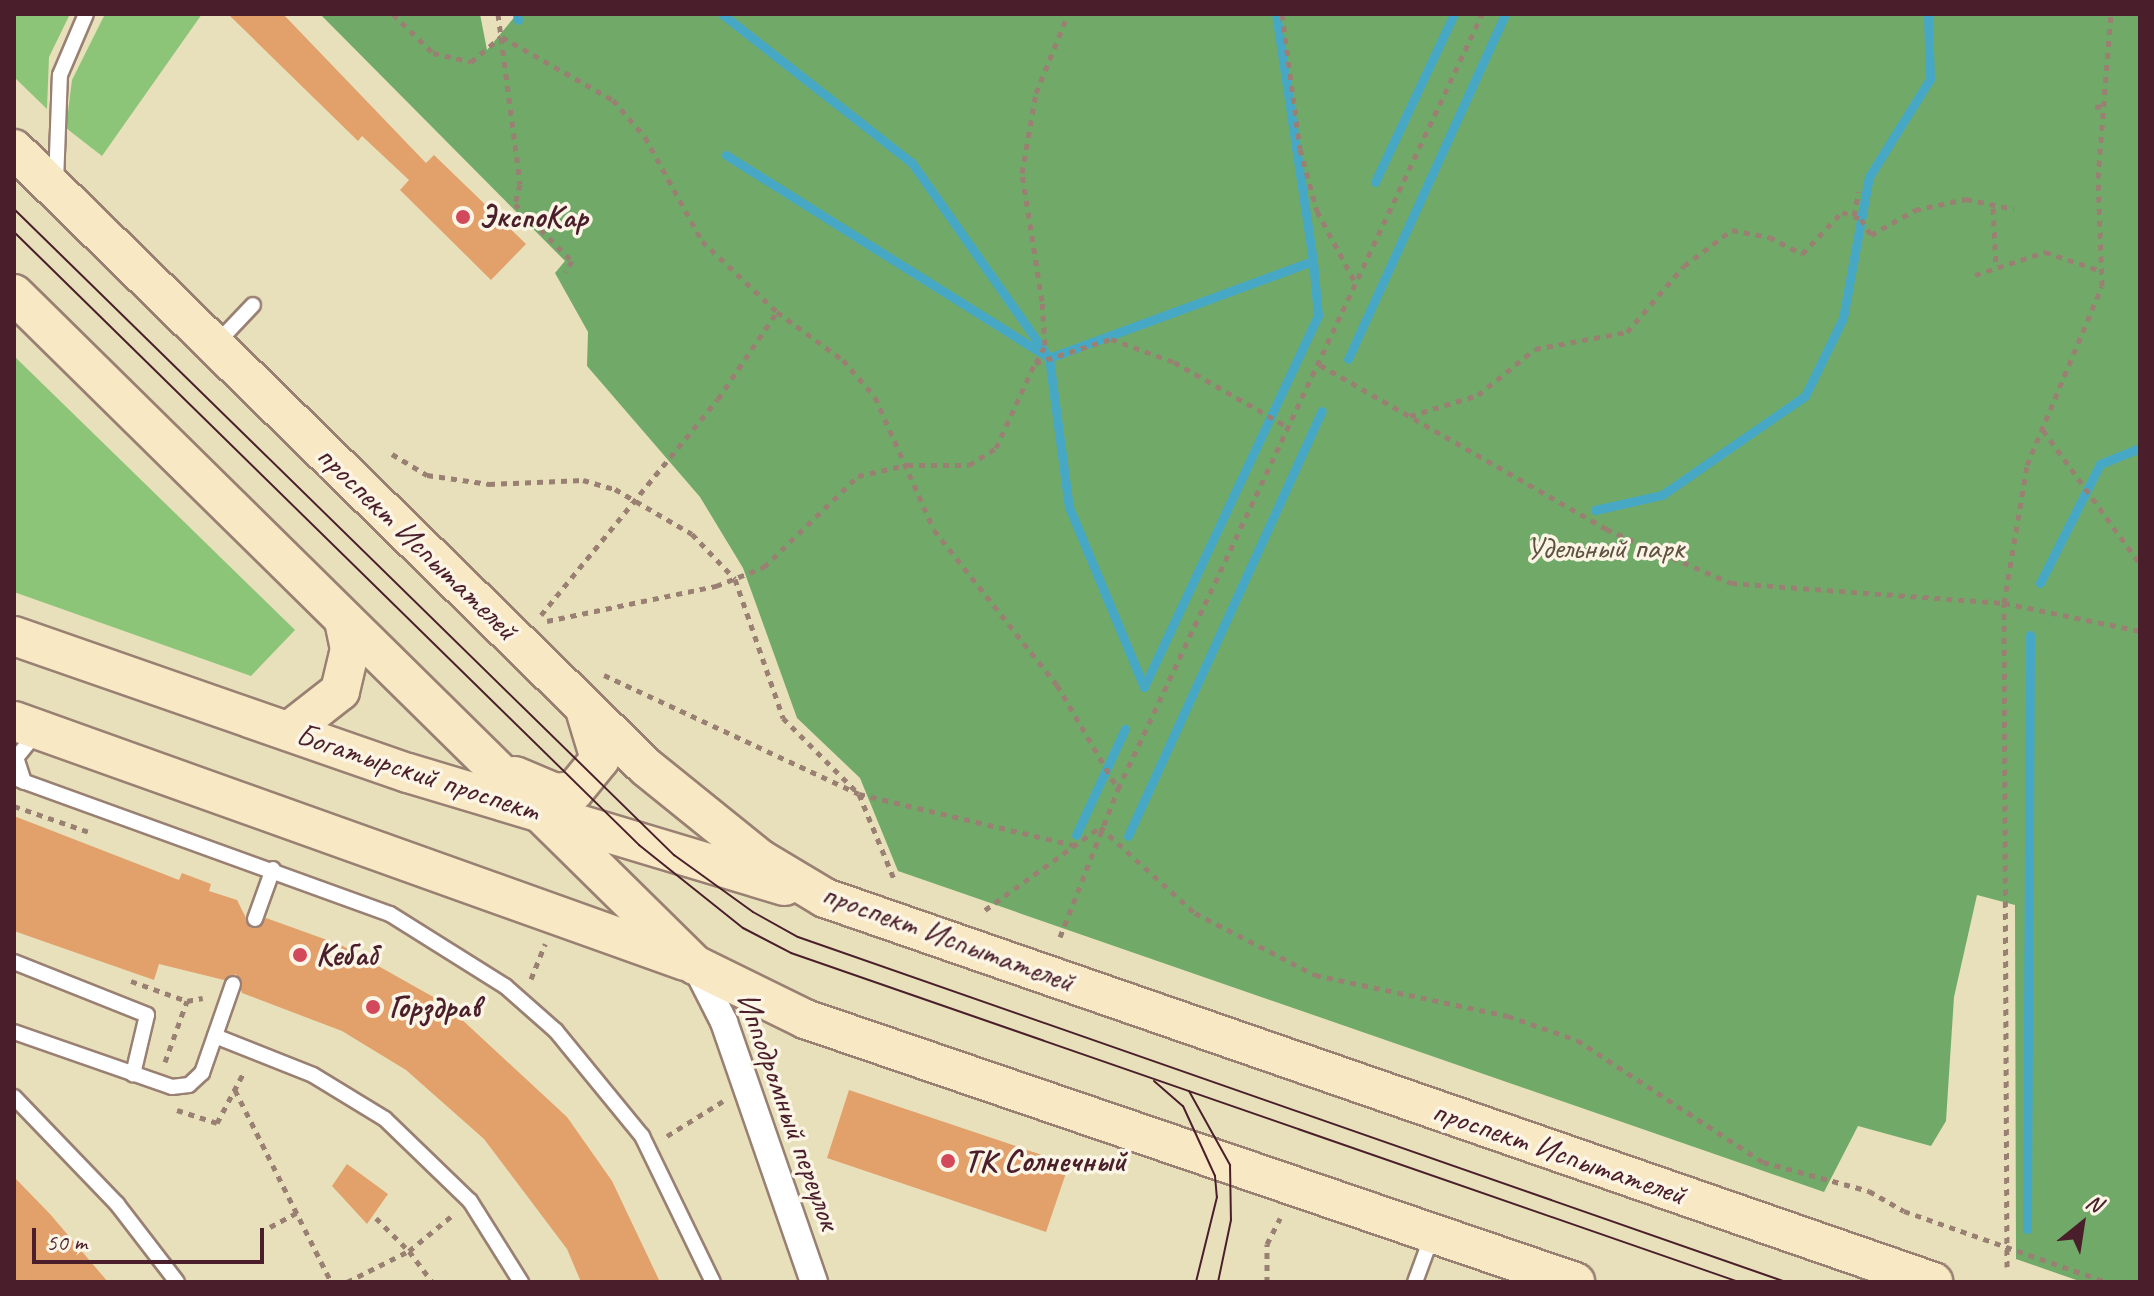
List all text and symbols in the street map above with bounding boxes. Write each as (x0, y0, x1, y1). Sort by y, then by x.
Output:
place label: ЭкспоКар (479, 198, 587, 236)
marker: ЭкспоКар (454, 208, 472, 226)
street label: проспект Испытателей (308, 437, 526, 649)
park label: Удельный парк (1526, 529, 1684, 567)
street label: Богатырский проспект (291, 715, 545, 831)
street label: проспект Испытателей (817, 875, 1079, 1001)
place label: Кебаб (316, 936, 377, 974)
marker: Кебаб (291, 946, 309, 964)
street label: Ипподромный переулок (727, 987, 849, 1235)
place label: Горздрав (389, 988, 480, 1026)
marker: Горздрав (364, 998, 382, 1016)
street label: проспект Испытателей (1427, 1092, 1691, 1214)
place label: ТК Солнечный (964, 1142, 1125, 1180)
marker: ТК Солнечный (939, 1152, 957, 1170)
north arrow (2042, 1184, 2122, 1264)
text: N (2081, 1188, 2107, 1219)
scale bar (36, 1212, 268, 1262)
text: 50 m (46, 1227, 87, 1257)

